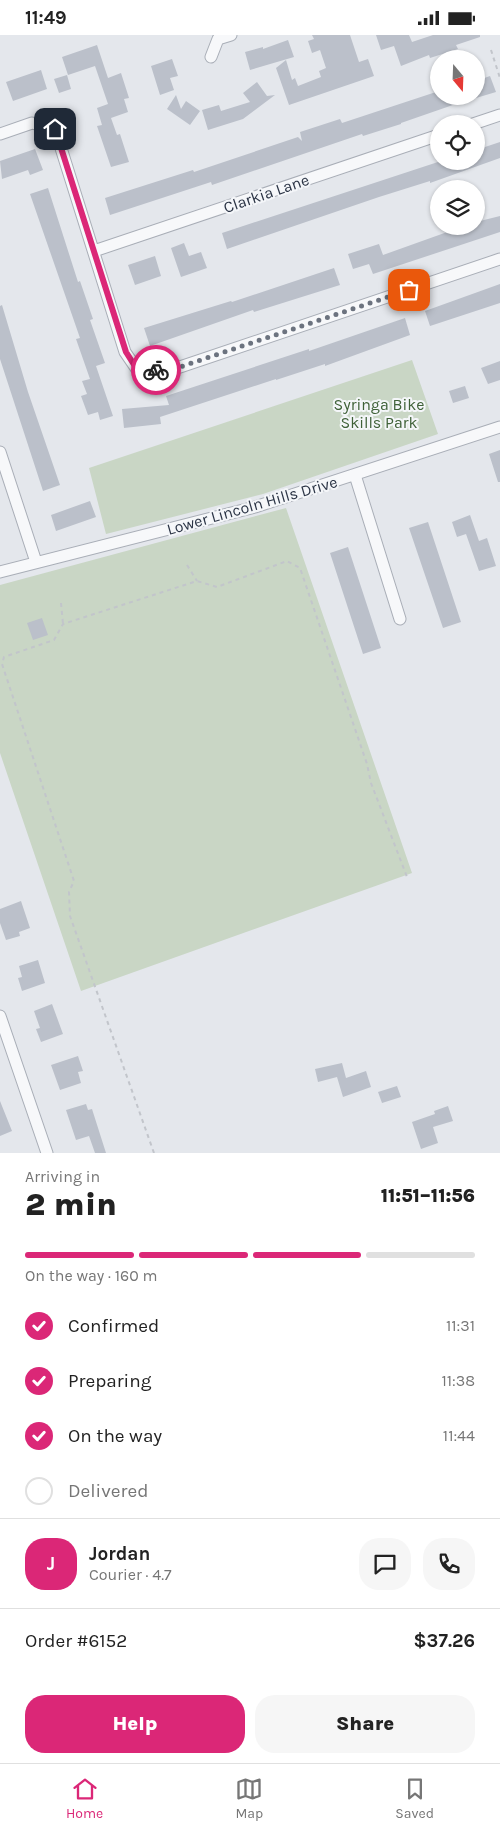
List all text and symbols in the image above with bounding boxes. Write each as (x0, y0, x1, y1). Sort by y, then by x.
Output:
text: 11:49 (25, 7, 67, 29)
north arrow (430, 50, 485, 105)
map controls (430, 50, 485, 235)
pin (34, 108, 76, 150)
icon: home (41, 115, 69, 143)
button: locate (430, 115, 485, 170)
street label: Clarkia Lane (221, 170, 312, 217)
button: layers (430, 180, 485, 235)
pin (388, 269, 430, 311)
icon: bag (395, 276, 423, 304)
courier (131, 345, 181, 395)
icon: bike (142, 356, 170, 384)
park label: Syringa Bike Skills Park (334, 395, 424, 432)
street label: Lower Lincoln Hills Drive (165, 472, 340, 539)
text: Arriving in (25, 1167, 100, 1186)
text: 11:51–11:56 (381, 1185, 475, 1207)
text: 2 min (25, 1186, 117, 1223)
text: On the way · 160 m (25, 1266, 158, 1285)
icon: check (25, 1312, 53, 1340)
text: Confirmed (68, 1315, 159, 1337)
text: 11:31 (446, 1316, 475, 1335)
icon: check (25, 1367, 53, 1395)
text: Preparing (68, 1370, 151, 1392)
text: 11:38 (441, 1371, 475, 1390)
icon: check (25, 1422, 53, 1450)
text: On the way (68, 1425, 162, 1447)
text: 11:44 (443, 1426, 475, 1445)
text: Delivered (68, 1480, 148, 1502)
button: chat (359, 1538, 411, 1590)
button: phone (423, 1538, 475, 1590)
text: Jordan (89, 1543, 150, 1565)
text: J (47, 1553, 55, 1575)
text: Courier · 4.7 (89, 1565, 172, 1584)
text: Order #6152 (25, 1630, 127, 1652)
text: $37.26 (414, 1630, 475, 1652)
button: Help (25, 1695, 245, 1753)
button: Share (255, 1695, 475, 1753)
tab: Home (66, 1775, 103, 1822)
tab: Map (235, 1775, 263, 1822)
tab: Saved (395, 1775, 434, 1822)

